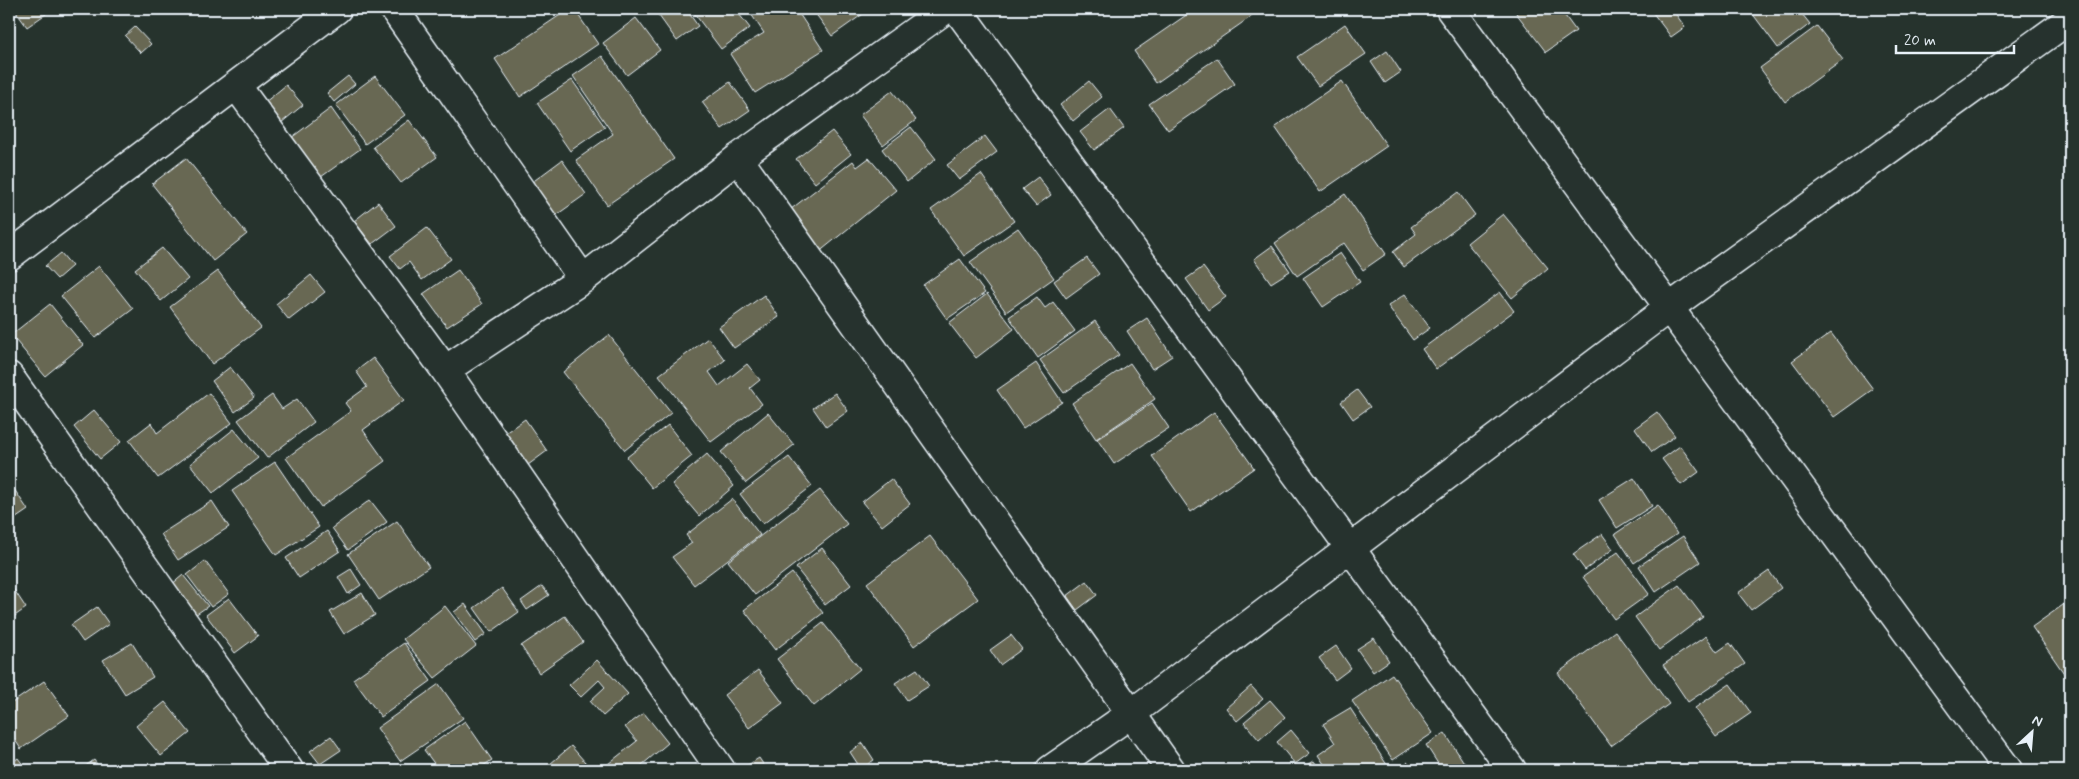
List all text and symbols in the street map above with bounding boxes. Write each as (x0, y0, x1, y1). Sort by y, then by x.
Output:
scale bar (1896, 22, 2014, 54)
text: 20 m (1904, 31, 1936, 51)
north arrow (2006, 706, 2056, 756)
text: N (2029, 711, 2045, 731)

